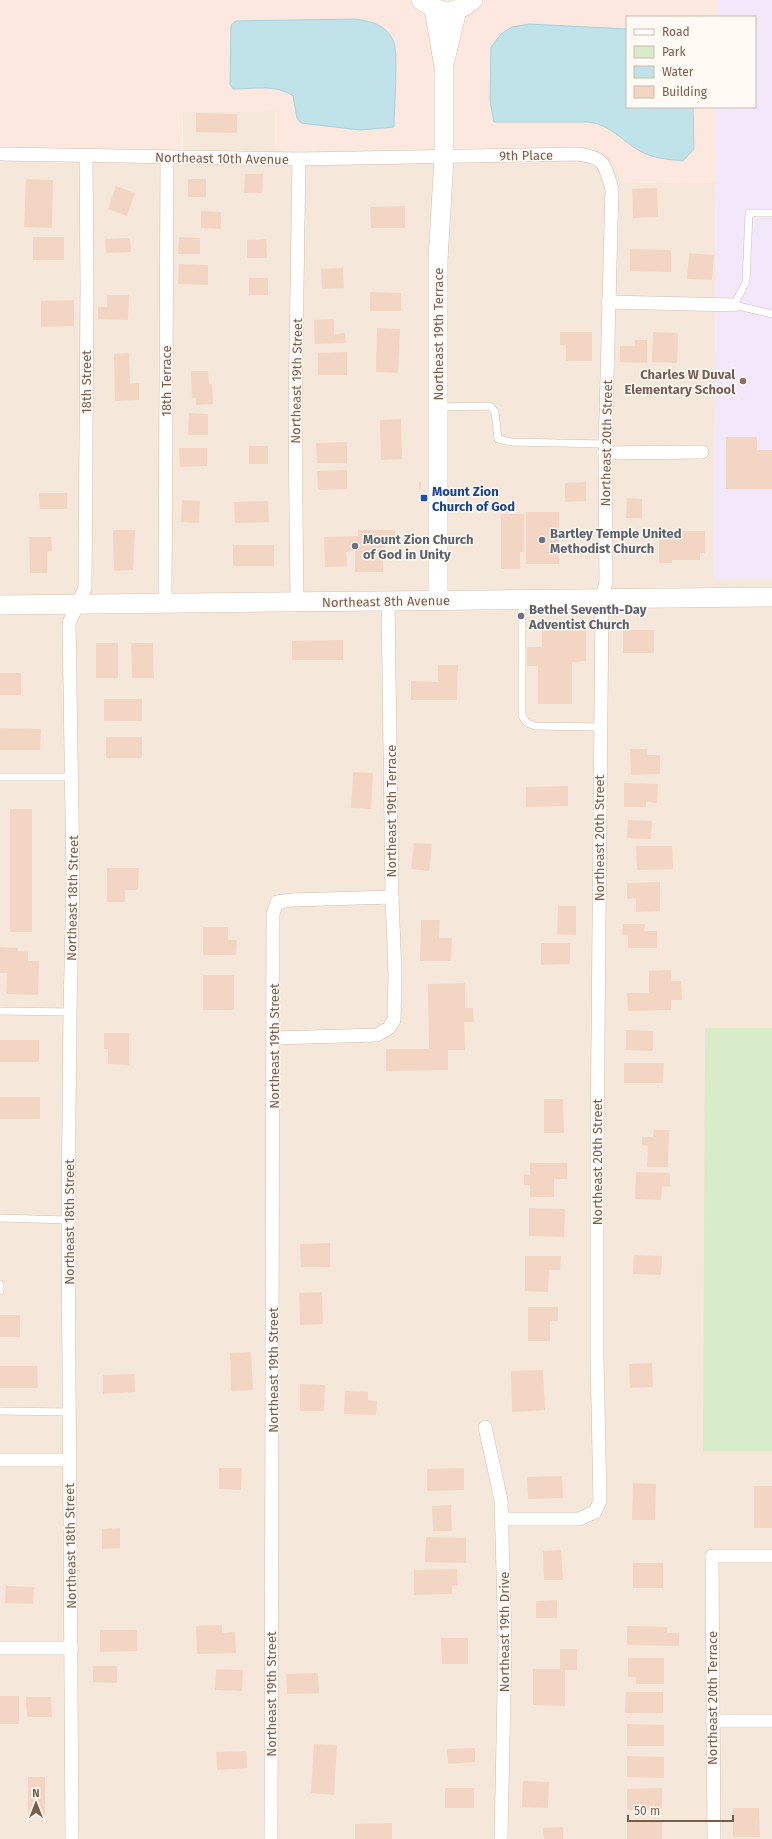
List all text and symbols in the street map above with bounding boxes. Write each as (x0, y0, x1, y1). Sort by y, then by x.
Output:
legend (626, 16, 756, 108)
text: Road (662, 25, 690, 39)
text: Park (662, 45, 686, 59)
text: Water (662, 65, 694, 79)
text: Building (662, 85, 708, 99)
street label: 9th Place (499, 148, 553, 163)
street label: Northeast 10th Avenue (155, 150, 289, 167)
street label: Northeast 19th Terrace (431, 268, 446, 400)
street label: Northeast 19th Street (288, 318, 305, 444)
street label: 18th Terrace (159, 345, 174, 417)
street label: 18th Street (79, 350, 94, 414)
place label: Charles W Duval Elementary School (624, 367, 735, 397)
marker: Charles W Duval Elementary School (738, 376, 748, 386)
street label: Northeast 20th Street (598, 379, 615, 506)
place label: Mount Zion Church of God (432, 484, 515, 514)
marker: Mount Zion Church of God (419, 493, 429, 503)
place label: Bartley Temple United Methodist Church (550, 526, 682, 556)
place label: Mount Zion Church of God in Unity (363, 532, 474, 562)
marker: Bartley Temple United Methodist Church (537, 535, 547, 545)
marker: Mount Zion Church of God in Unity (350, 541, 360, 551)
street label: Northeast 8th Avenue (322, 593, 450, 610)
place label: Bethel Seventh-Day Adventist Church (528, 602, 647, 632)
marker: Bethel Seventh-Day Adventist Church (516, 611, 526, 621)
street label: Northeast 19th Terrace (384, 745, 399, 877)
street label: Northeast 20th Street (592, 774, 607, 901)
street label: Northeast 18th Street (64, 835, 81, 961)
street label: Northeast 19th Street (267, 983, 282, 1109)
street label: Northeast 20th Street (590, 1098, 605, 1225)
street label: Northeast 18th Street (62, 1159, 77, 1285)
street label: Northeast 19th Street (266, 1307, 281, 1433)
street label: Northeast 18th Street (62, 1483, 79, 1609)
street label: Northeast 19th Drive (497, 1572, 512, 1692)
street label: Northeast 19th Street (264, 1631, 279, 1757)
street label: Northeast 20th Terrace (705, 1631, 720, 1765)
north arrow (16, 1783, 56, 1823)
text: N (32, 1787, 40, 1800)
scale bar (628, 1797, 733, 1823)
text: 50 m (634, 1804, 660, 1818)

